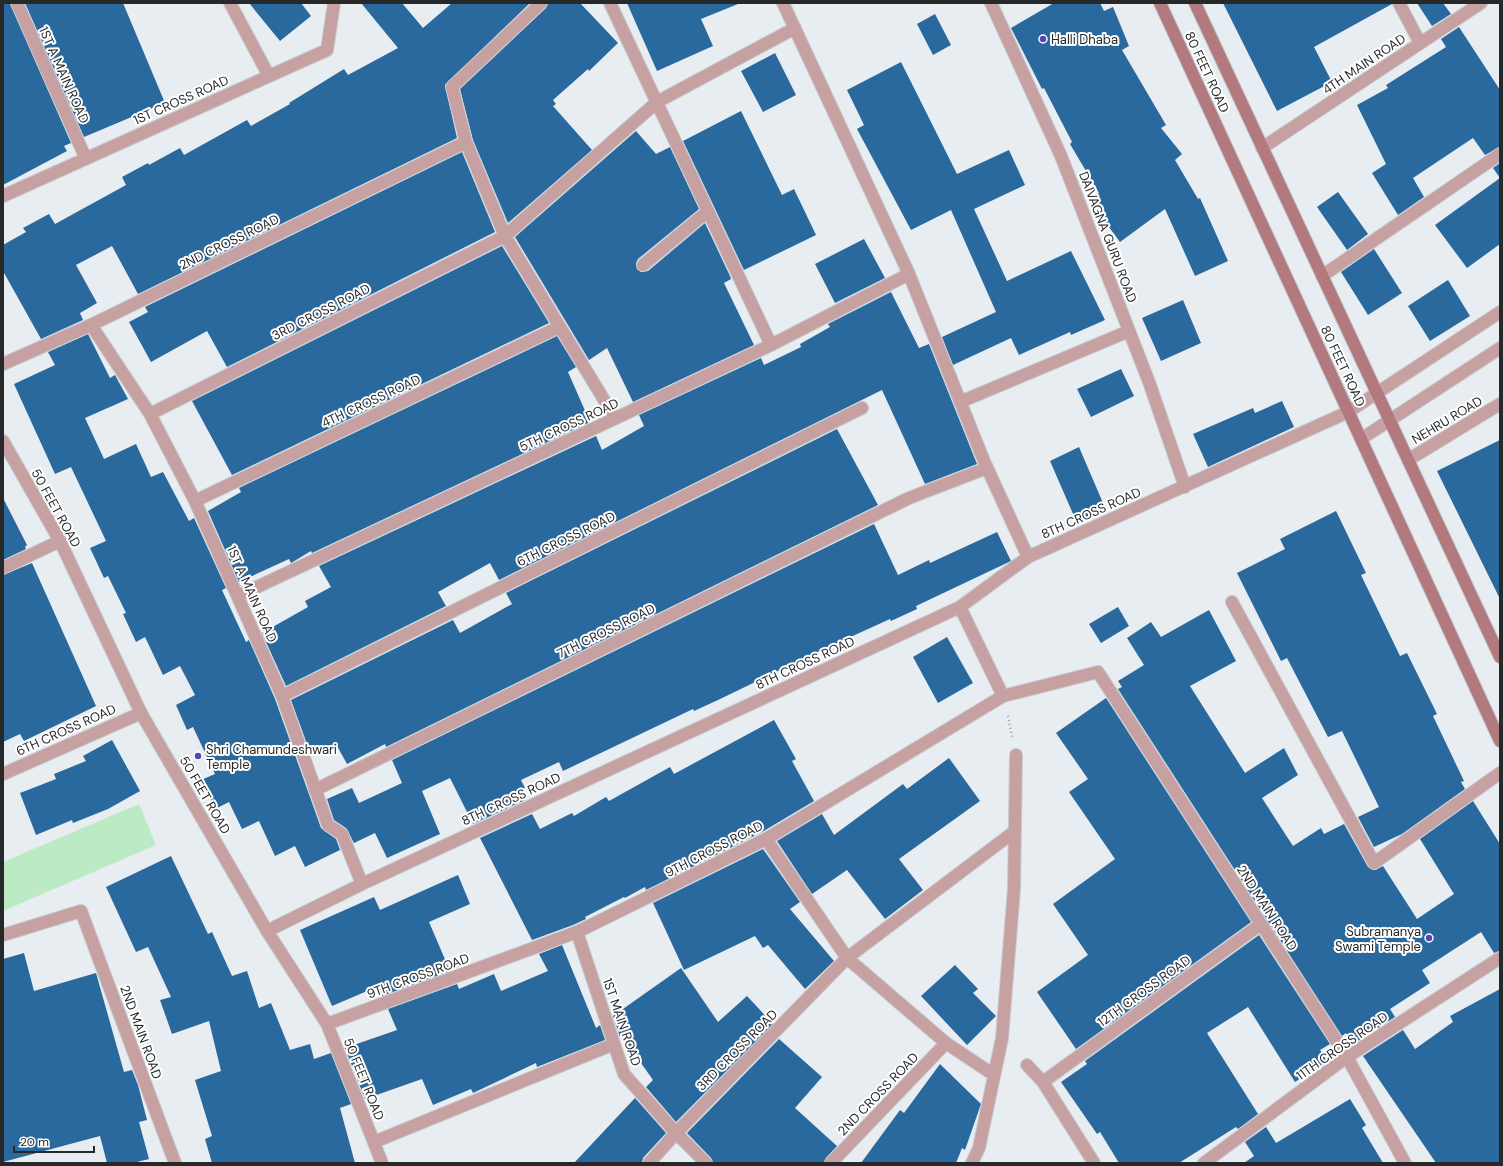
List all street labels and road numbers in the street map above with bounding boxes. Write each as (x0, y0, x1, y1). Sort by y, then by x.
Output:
street label: 1ST A MAIN ROAD (35, 24, 93, 126)
street label: 80 FEET ROAD (1181, 29, 1233, 115)
street label: 4TH MAIN ROAD (1319, 30, 1409, 98)
street label: 1ST CROSS ROAD (131, 71, 231, 129)
street label: DAIVAGNA GURU ROAD (1075, 169, 1141, 305)
street label: 2ND CROSS ROAD (176, 210, 282, 274)
street label: 3RD CROSS ROAD (269, 280, 373, 344)
street label: 80 FEET ROAD (1317, 323, 1369, 409)
street label: 4TH CROSS ROAD (319, 371, 423, 431)
street label: NEHRU ROAD (1409, 392, 1486, 448)
street label: 5TH CROSS ROAD (517, 395, 621, 455)
street label: 50 FEET ROAD (27, 466, 85, 550)
street label: 8TH CROSS ROAD (1038, 483, 1144, 543)
street label: 6TH CROSS ROAD (514, 508, 618, 570)
street label: 1ST A MAIN ROAD (223, 543, 281, 645)
street label: 7TH CROSS ROAD (554, 600, 658, 662)
street label: 8TH CROSS ROAD (753, 633, 857, 693)
street label: 6TH CROSS ROAD (13, 700, 119, 760)
street label: 50 FEET ROAD (176, 753, 234, 837)
street label: 8TH CROSS ROAD (459, 769, 563, 829)
street label: 9TH CROSS ROAD (662, 817, 766, 881)
street label: 2ND MAIN ROAD (1233, 862, 1301, 954)
street label: 9TH CROSS ROAD (364, 950, 472, 1002)
street label: 12TH CROSS ROAD (1094, 951, 1194, 1031)
street label: 1ST MAIN ROAD (599, 976, 645, 1068)
street label: 2ND MAIN ROAD (116, 983, 166, 1081)
street label: 3RD CROSS ROAD (693, 1006, 781, 1094)
street label: 11TH CROSS ROAD (1293, 1008, 1391, 1084)
street label: 50 FEET ROAD (340, 1035, 388, 1123)
street label: 2ND CROSS ROAD (834, 1049, 922, 1139)

